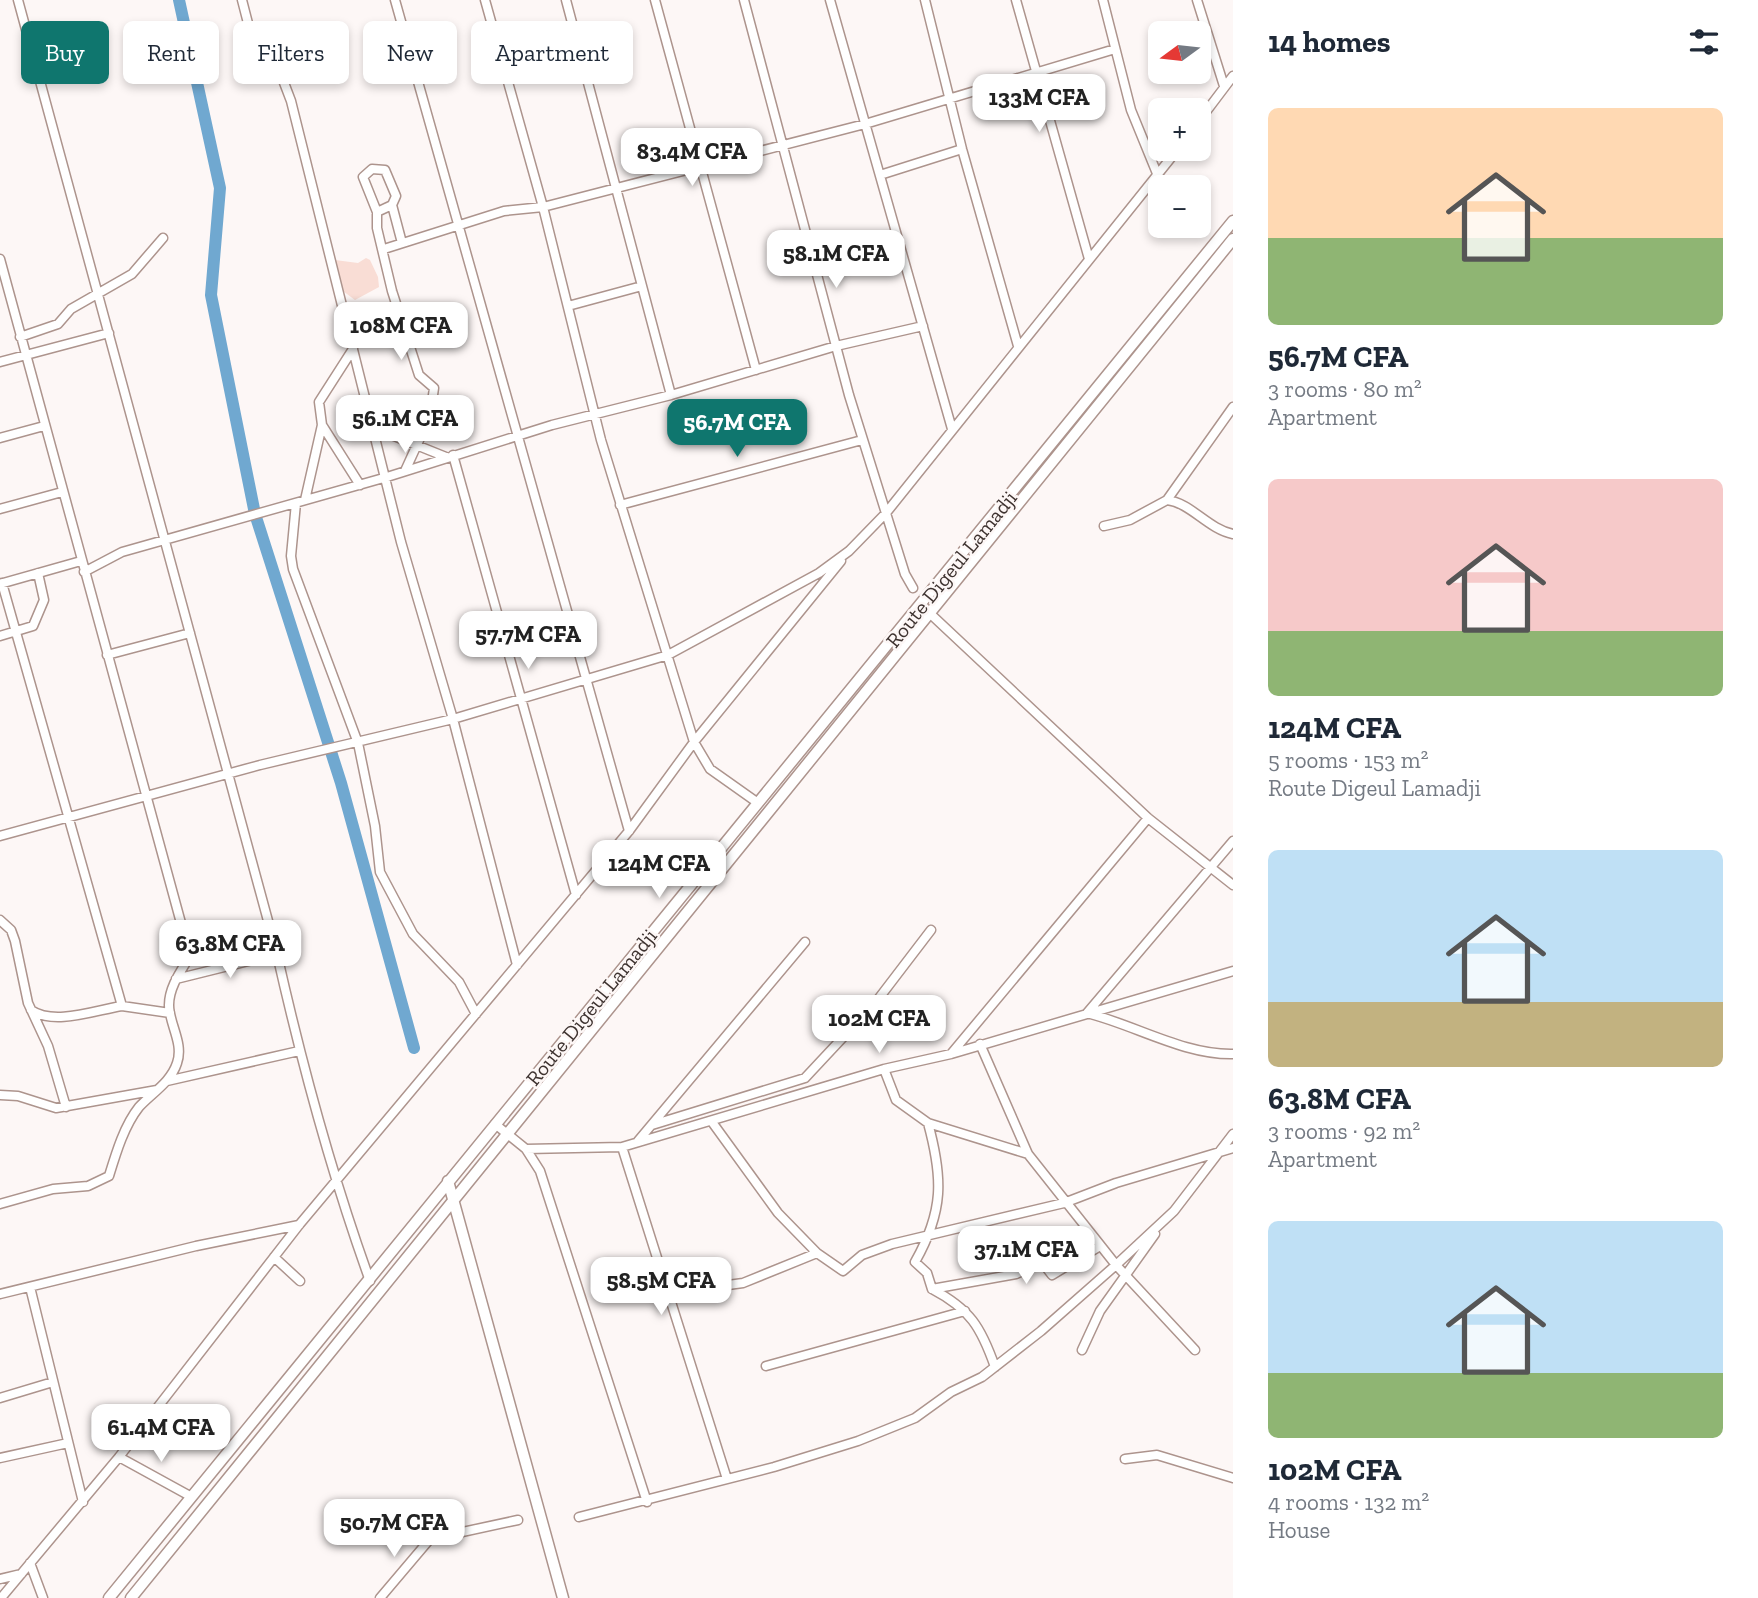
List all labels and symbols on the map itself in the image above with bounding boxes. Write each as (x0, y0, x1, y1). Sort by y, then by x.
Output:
north arrow (1148, 21, 1211, 84)
pin: 133M CFA (967, 74, 1111, 134)
pin: 83.4M CFA (612, 128, 772, 188)
pin: 58.1M CFA (756, 230, 916, 290)
pin: 108M CFA (329, 302, 473, 362)
pin: 56.1M CFA (325, 396, 485, 455)
pin: 56.7M CFA (657, 400, 817, 459)
street label: Route Digeul Lamadji (880, 485, 1023, 653)
pin: 57.7M CFA (448, 612, 608, 671)
pin: 124M CFA (587, 841, 731, 900)
pin: 63.8M CFA (150, 920, 310, 980)
street label: Route Digeul Lamadji (520, 923, 663, 1091)
pin: 102M CFA (807, 996, 951, 1055)
pin: 37.1M CFA (946, 1226, 1106, 1286)
pin: 58.5M CFA (581, 1258, 741, 1317)
pin: 61.4M CFA (81, 1404, 241, 1464)
pin: 50.7M CFA (314, 1500, 474, 1559)

